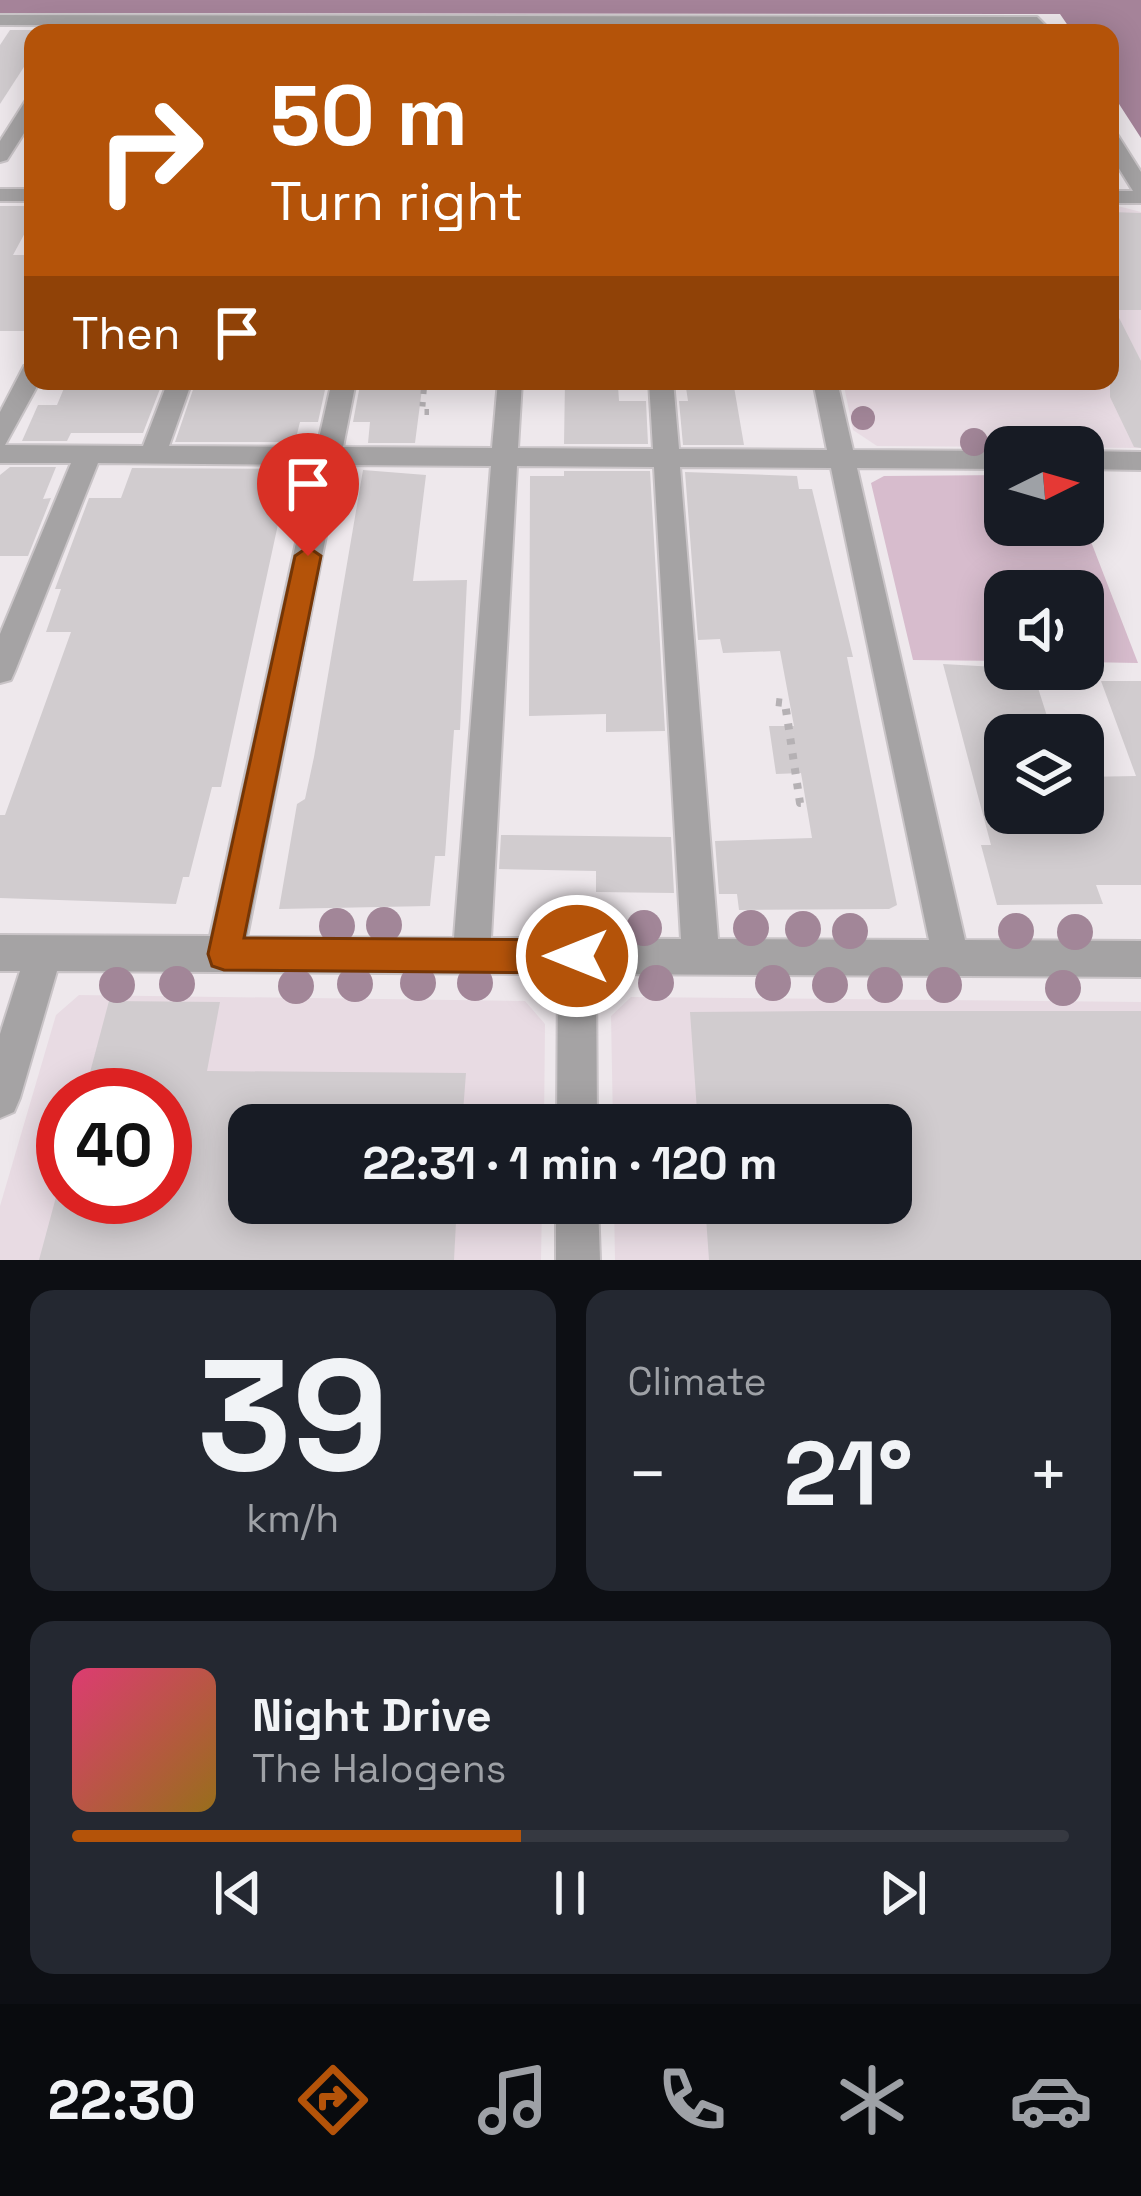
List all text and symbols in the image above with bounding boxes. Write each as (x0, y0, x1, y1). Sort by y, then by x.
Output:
text: 50 m (270, 62, 468, 170)
icon: right (72, 72, 228, 228)
text: Turn right (270, 167, 523, 236)
icon: arrive (204, 300, 270, 366)
text: Then (72, 305, 180, 362)
north arrow (984, 426, 1104, 546)
map controls (984, 426, 1104, 834)
pin (257, 433, 359, 556)
icon: arrive (275, 451, 341, 517)
button: sound (984, 570, 1104, 690)
button: layers (984, 714, 1104, 834)
position arrow (514, 893, 640, 1019)
speed limit sign: 40 (36, 1068, 192, 1224)
text: 22:31 · 1 min · 120 m (362, 1135, 778, 1192)
text: 39 (197, 1316, 388, 1516)
text: Climate (628, 1357, 767, 1406)
text: 21° (783, 1416, 913, 1531)
text: − (628, 1432, 668, 1516)
text: + (1028, 1432, 1069, 1516)
text: km/h (246, 1494, 339, 1543)
text: Night Drive (252, 1687, 492, 1744)
text: The Halogens (252, 1744, 506, 1793)
icon: previous (205, 1860, 271, 1926)
icon: pause (537, 1860, 603, 1926)
icon: next (870, 1860, 936, 1926)
icon: directions (291, 2058, 375, 2142)
icon: music (471, 2058, 555, 2142)
icon: phone (650, 2058, 734, 2142)
icon: climate (830, 2058, 914, 2142)
icon: car (1009, 2058, 1093, 2142)
text: 22:30 (48, 2066, 196, 2135)

